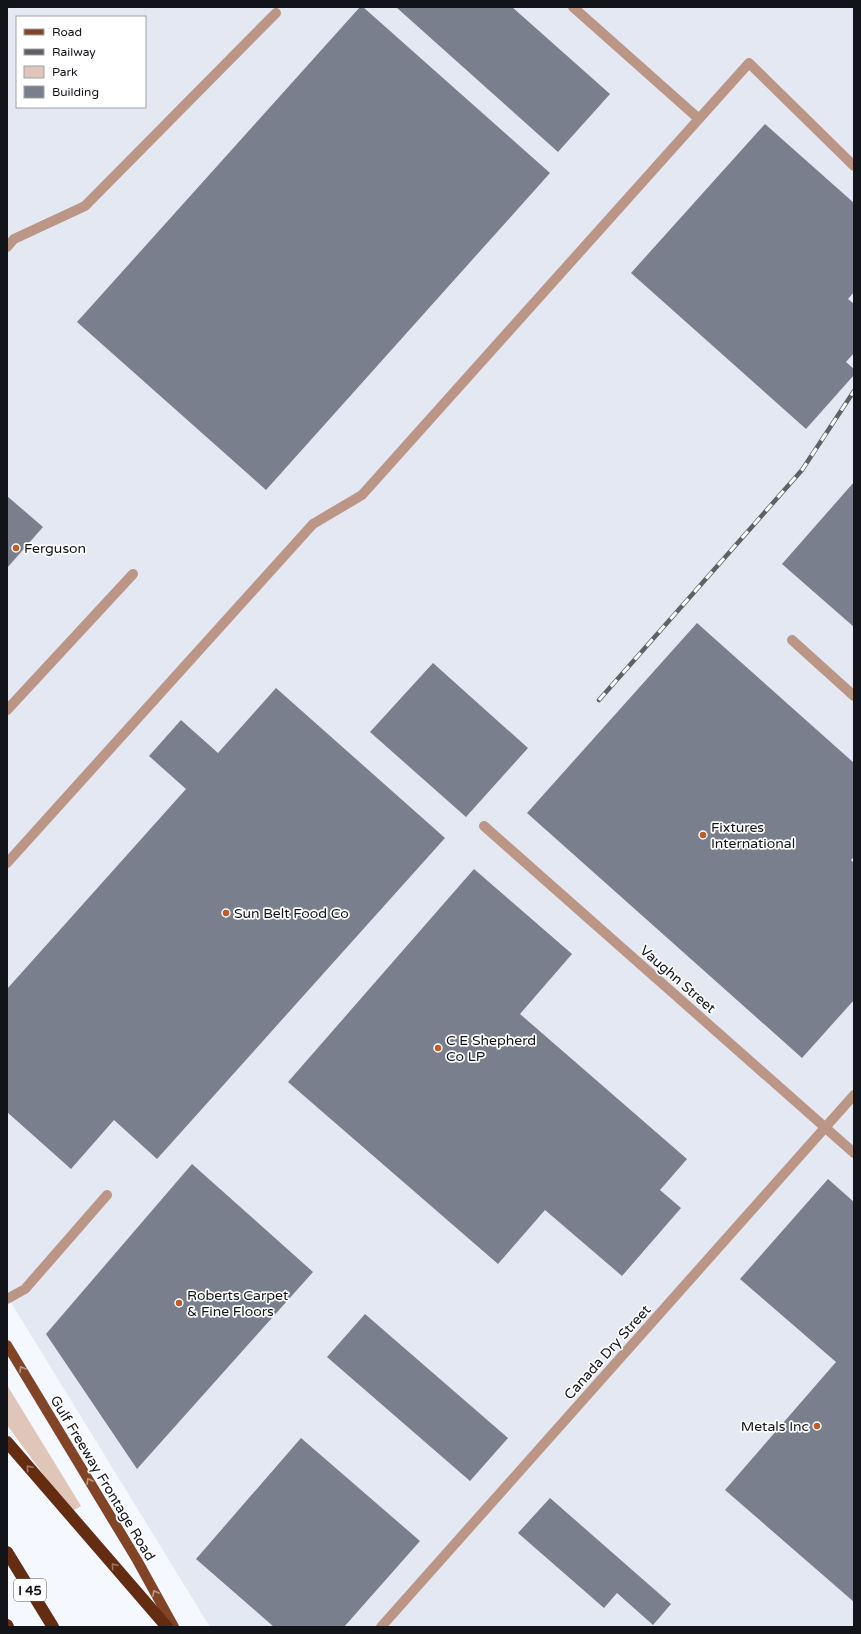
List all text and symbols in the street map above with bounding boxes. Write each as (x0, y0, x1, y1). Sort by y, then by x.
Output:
legend (16, 16, 146, 108)
text: Road (52, 25, 82, 39)
text: Railway (52, 45, 96, 59)
text: Park (52, 65, 78, 79)
text: Building (52, 85, 99, 99)
place label: Ferguson (24, 540, 86, 557)
marker: Ferguson (11, 543, 21, 553)
place label: Fixtures International (711, 819, 795, 852)
marker: Fixtures International (698, 830, 708, 840)
place label: Sun Belt Food Co (234, 905, 349, 922)
marker: Sun Belt Food Co (221, 908, 231, 918)
street label: Vaughn Street (636, 942, 720, 1017)
place label: C E Shepherd Co LP (446, 1032, 536, 1065)
marker: C E Shepherd Co LP (433, 1043, 443, 1053)
place label: Roberts Carpet & Fine Floors (187, 1287, 289, 1320)
marker: Roberts Carpet & Fine Floors (174, 1298, 184, 1308)
street label: Canada Dry Street (560, 1301, 655, 1403)
one-way arrow (19, 1367, 26, 1374)
street label: Gulf Freeway Frontage Road (46, 1393, 159, 1564)
place label: Metals Inc (741, 1418, 809, 1435)
marker: Metals Inc (812, 1421, 822, 1431)
one-way arrow (27, 1465, 34, 1472)
one-way arrow (86, 1478, 94, 1485)
one-way arrow (112, 1563, 119, 1571)
road number: I 45 (14, 1579, 46, 1601)
one-way arrow (152, 1590, 160, 1597)

